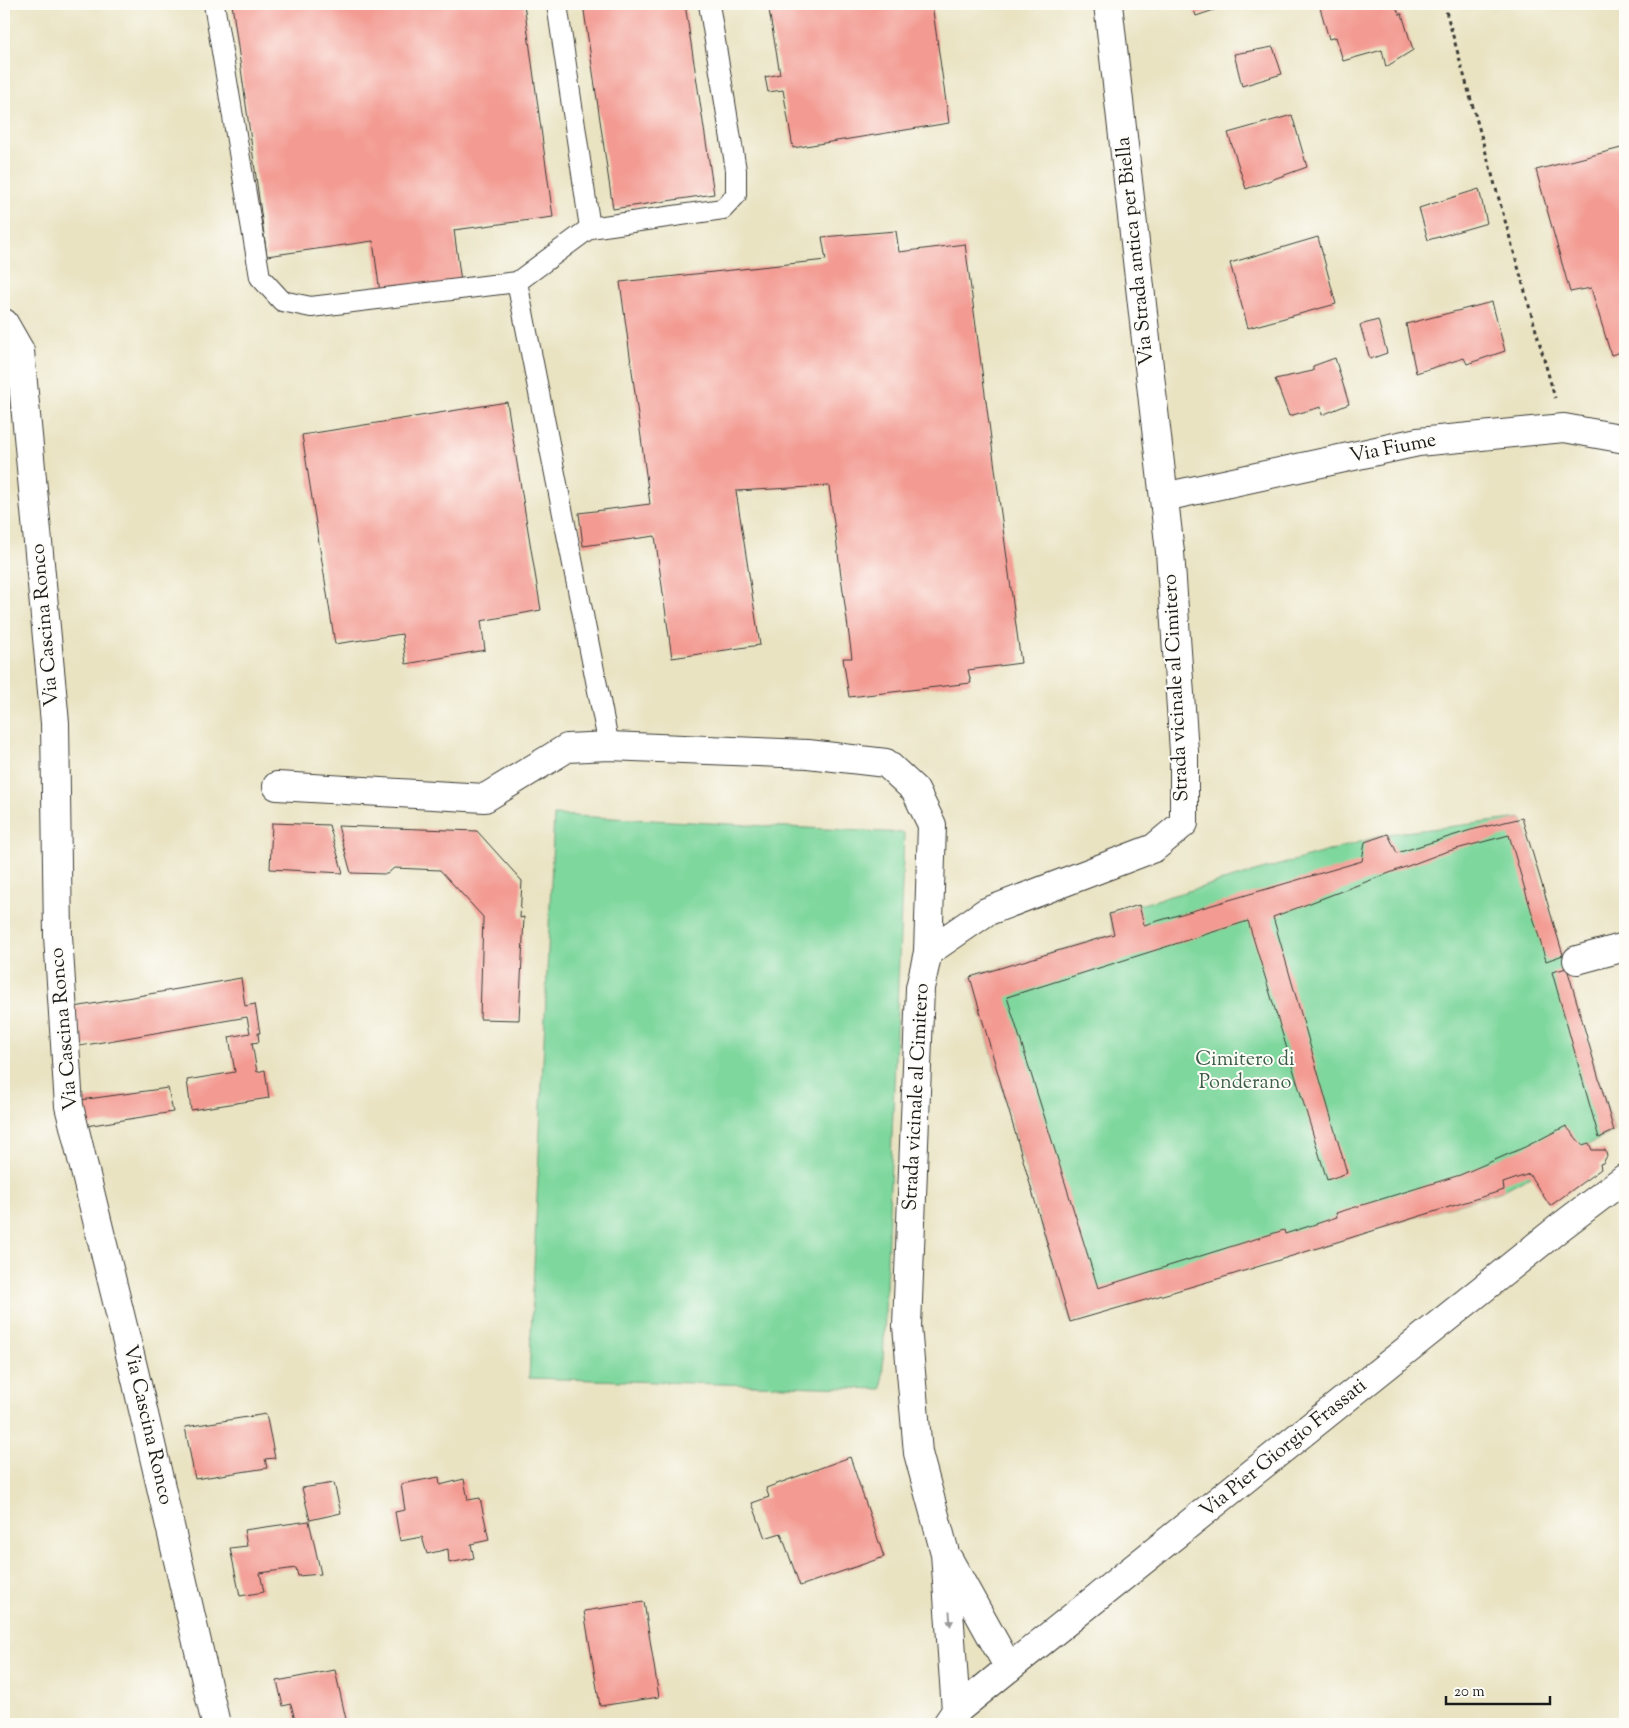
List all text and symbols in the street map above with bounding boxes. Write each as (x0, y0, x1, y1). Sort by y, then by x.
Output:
street label: Via Strada antica per Biella (1110, 135, 1162, 367)
street label: Via Fiume (1347, 426, 1439, 472)
street label: Via Cascina Ronco (24, 542, 68, 708)
street label: Strada vicinale al Cimitero (1157, 573, 1197, 803)
street label: Via Cascina Ronco (43, 946, 87, 1112)
street label: Strada vicinale al Cimitero (897, 982, 937, 1212)
park label: Cimitero di Ponderano (1195, 1046, 1295, 1098)
street label: Via Cascina Ronco (114, 1342, 180, 1508)
street label: Via Pier Giorgio Frassati (1194, 1372, 1374, 1526)
one-way arrow (946, 1611, 954, 1627)
scale bar (1446, 1673, 1550, 1705)
text: 20 m (1454, 1682, 1485, 1703)

